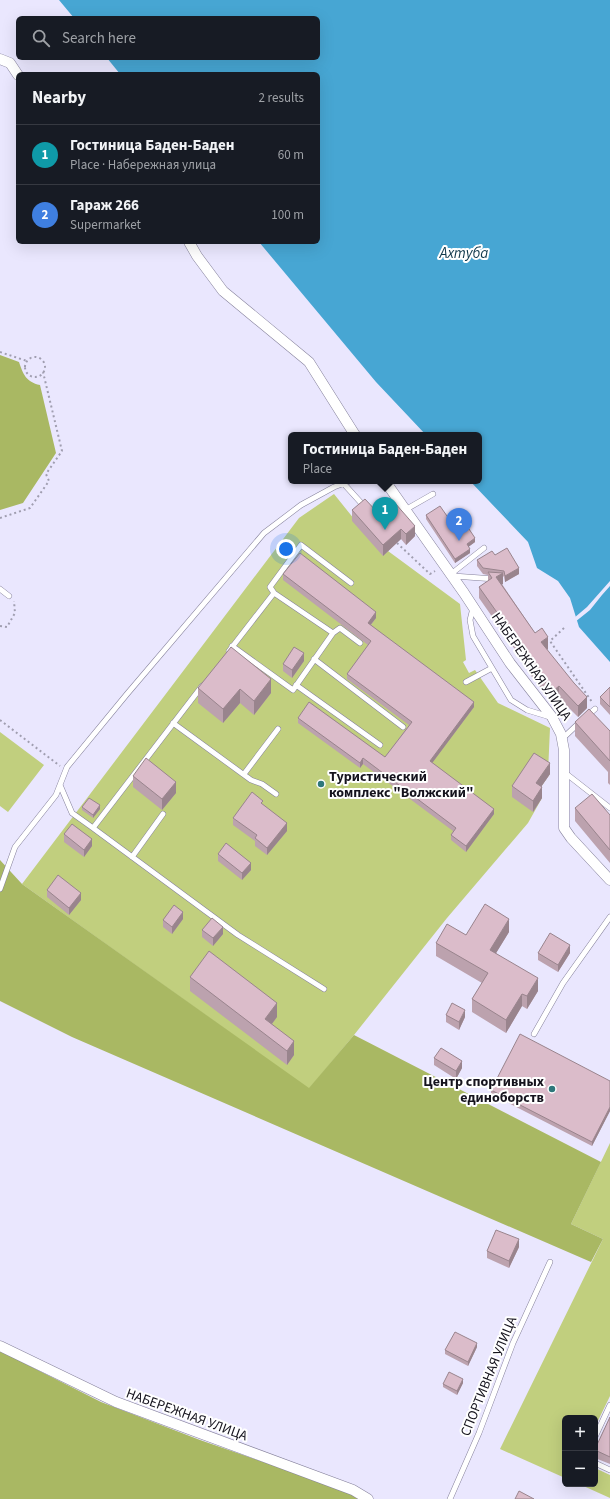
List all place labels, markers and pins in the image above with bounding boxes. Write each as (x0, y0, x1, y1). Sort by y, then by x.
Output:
pin: 1 (372, 497, 398, 530)
pin: 2 (446, 508, 472, 541)
place label: Туристический комплекс "Волжский" (329, 767, 473, 803)
marker: Туристический комплекс "Волжский" (316, 779, 326, 789)
place label: Центр спортивных единоборств (423, 1072, 544, 1108)
marker: Центр спортивных единоборств (547, 1084, 557, 1094)

